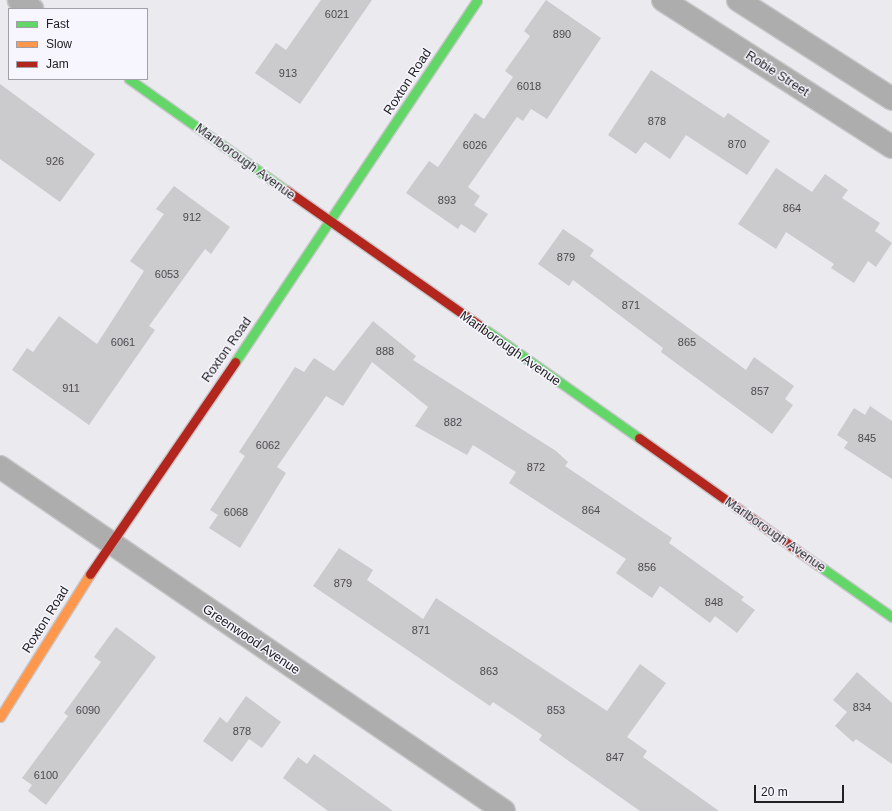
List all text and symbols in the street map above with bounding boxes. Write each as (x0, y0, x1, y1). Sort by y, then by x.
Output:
house number: 6021 (325, 7, 349, 21)
legend (8, 8, 148, 80)
text: Fast (46, 17, 69, 31)
house number: 890 (553, 27, 571, 41)
text: Slow (46, 37, 72, 51)
street label: Roxton Road (381, 46, 435, 118)
street label: Robie Street (742, 48, 812, 100)
text: Jam (46, 57, 69, 71)
house number: 913 (279, 66, 297, 80)
house number: 6018 (517, 79, 541, 93)
house number: 878 (648, 114, 666, 128)
street label: Marlborough Avenue (192, 120, 298, 204)
house number: 870 (728, 137, 746, 151)
house number: 6026 (463, 138, 487, 152)
house number: 926 (46, 154, 64, 168)
house number: 893 (438, 193, 456, 207)
house number: 864 (783, 201, 801, 215)
house number: 912 (183, 210, 201, 224)
house number: 879 (557, 250, 575, 264)
house number: 6053 (155, 267, 179, 281)
house number: 871 (622, 298, 640, 312)
street label: Marlborough Avenue (456, 308, 564, 390)
street label: Roxton Road (199, 314, 255, 386)
house number: 6061 (111, 335, 135, 349)
house number: 865 (678, 335, 696, 349)
house number: 888 (376, 344, 394, 358)
house number: 911 (62, 381, 80, 395)
house number: 857 (751, 384, 769, 398)
house number: 882 (444, 415, 462, 429)
house number: 845 (858, 431, 876, 445)
house number: 6062 (256, 438, 280, 452)
house number: 872 (527, 460, 545, 474)
street label: Marlborough Avenue (721, 494, 829, 576)
house number: 864 (582, 503, 600, 517)
house number: 6068 (224, 505, 248, 519)
house number: 856 (638, 560, 656, 574)
house number: 879 (334, 576, 352, 590)
street label: Roxton Road (19, 584, 73, 656)
house number: 848 (705, 595, 723, 609)
street label: Greenwood Avenue (199, 601, 303, 679)
house number: 871 (412, 623, 430, 637)
house number: 863 (480, 664, 498, 678)
house number: 834 (853, 700, 871, 714)
house number: 6090 (76, 703, 100, 717)
house number: 853 (547, 703, 565, 717)
house number: 878 (233, 724, 251, 738)
house number: 847 (606, 750, 624, 764)
house number: 6100 (34, 768, 58, 782)
scale bar (756, 777, 846, 803)
text: 20 m (761, 785, 788, 799)

